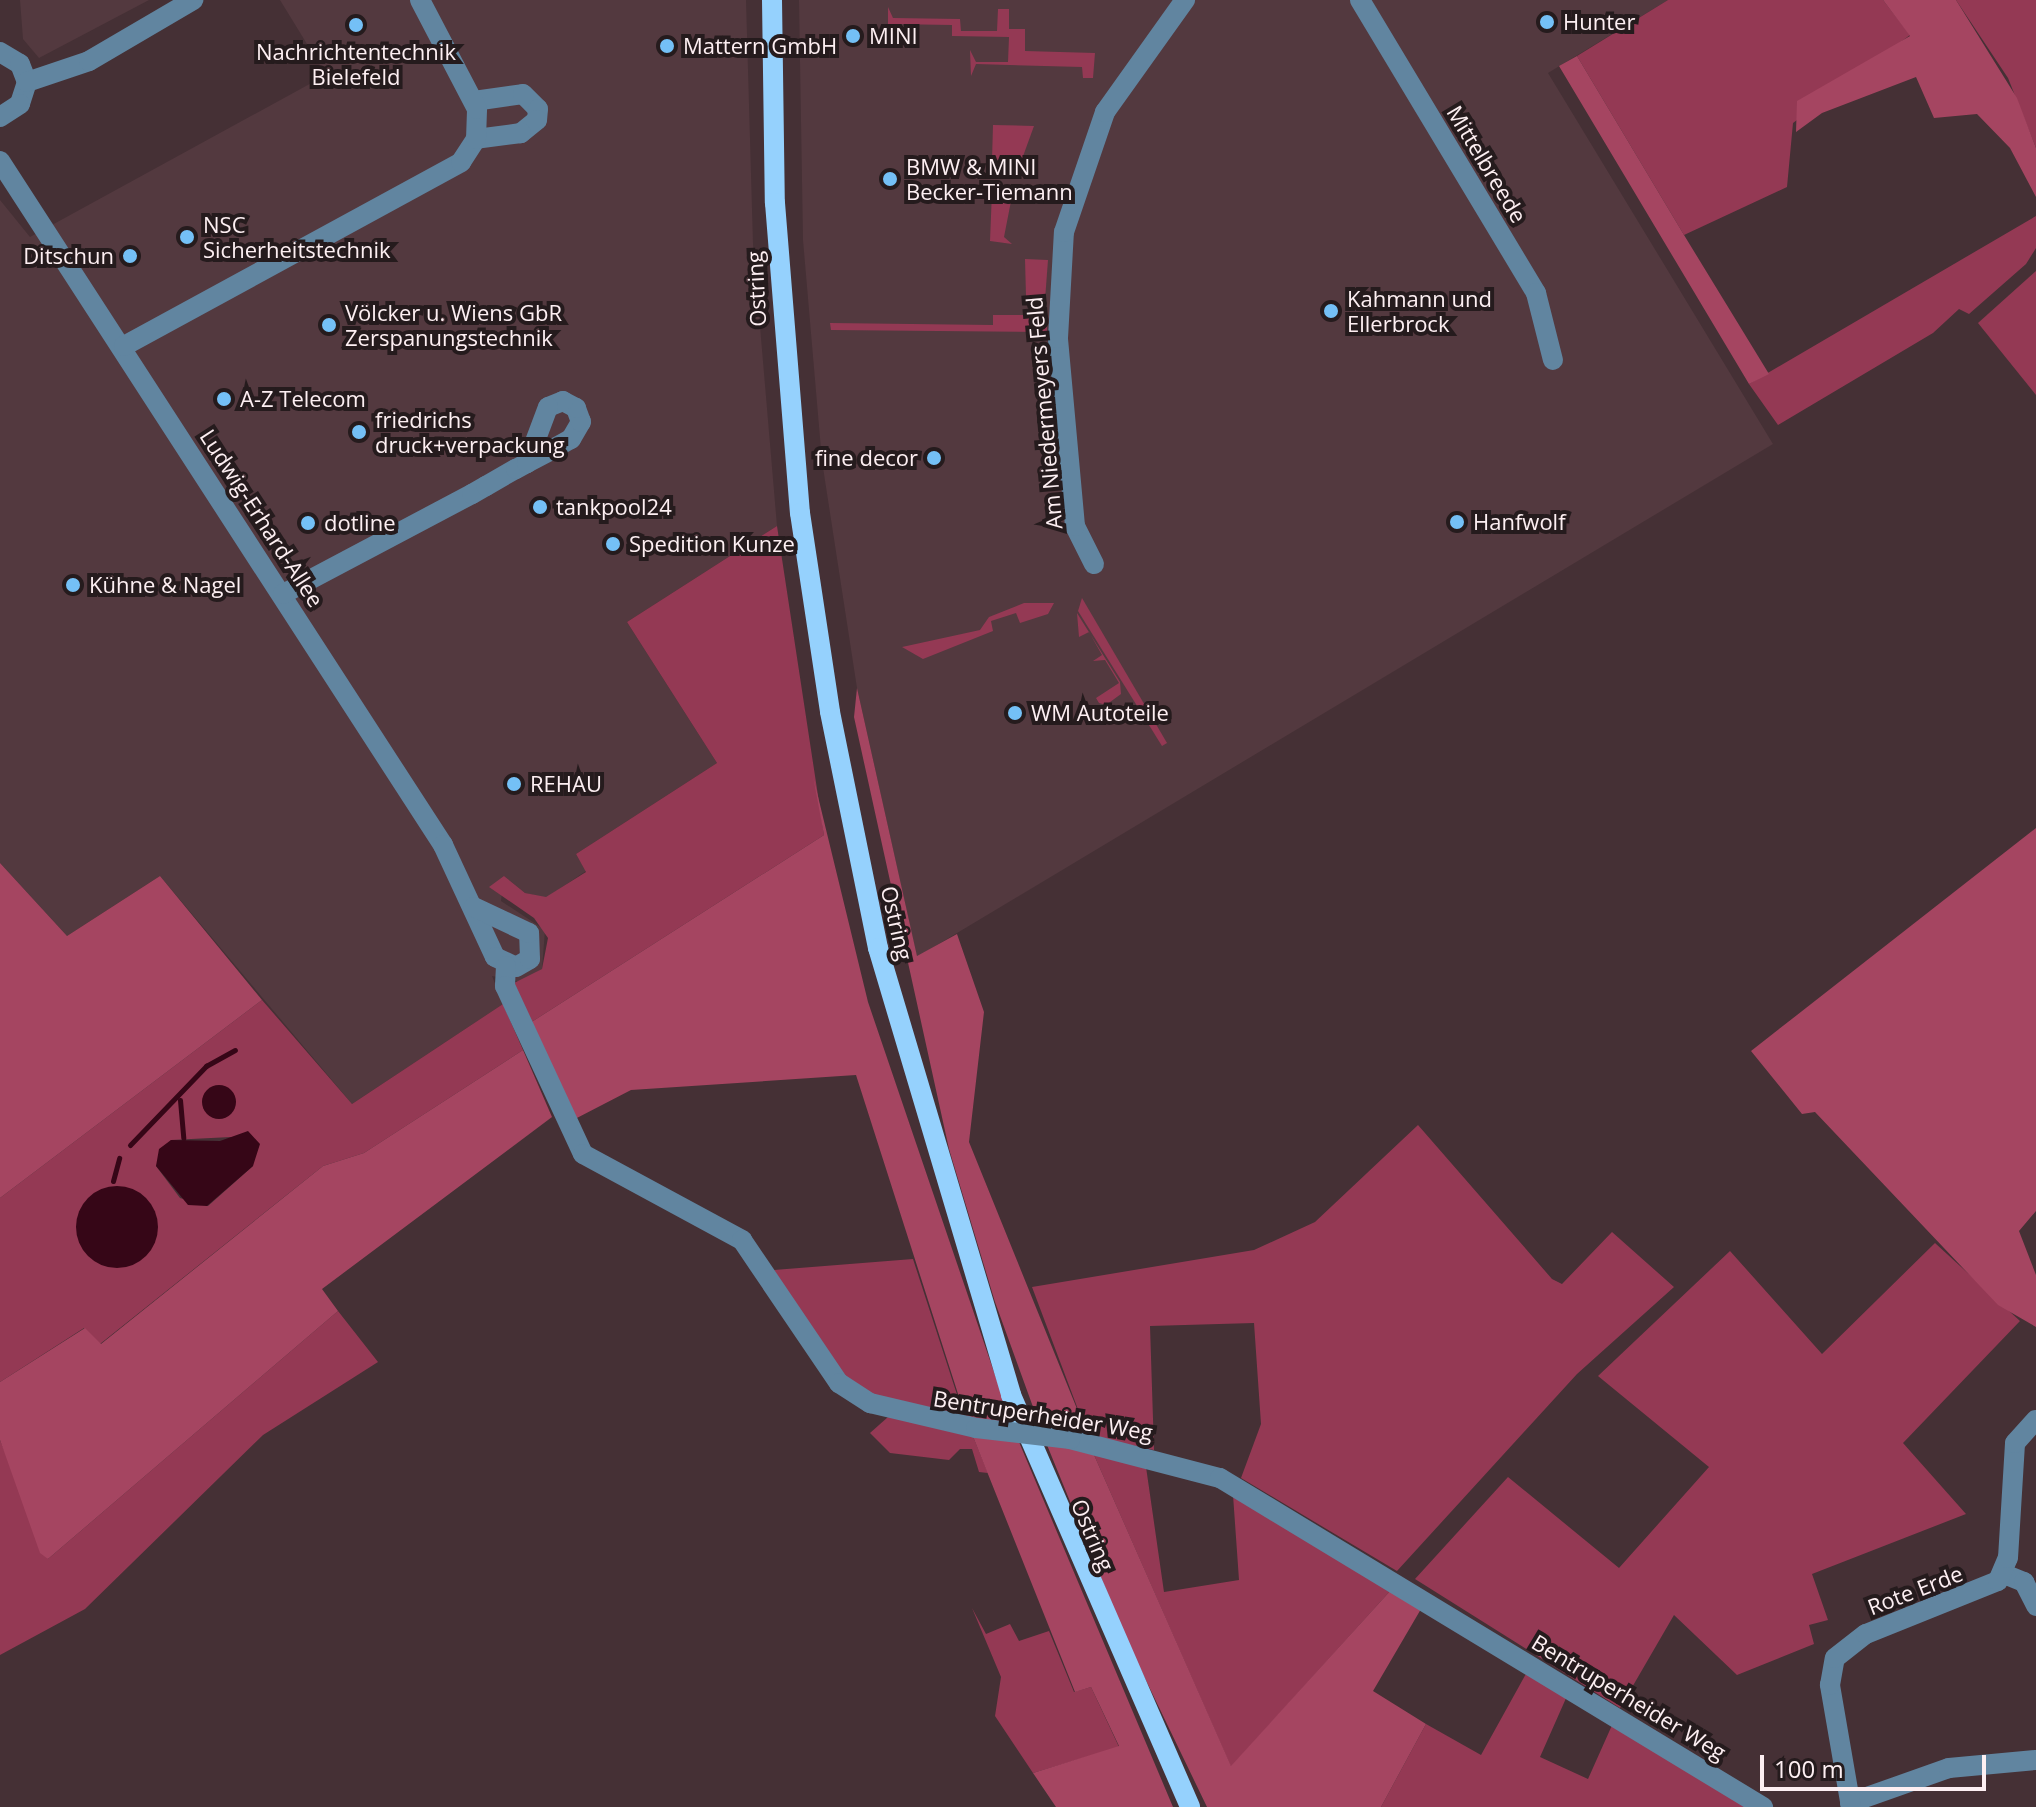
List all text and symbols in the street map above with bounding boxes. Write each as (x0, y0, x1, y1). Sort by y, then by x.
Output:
place label: Hunter (1563, 9, 1635, 35)
marker: Hunter (1538, 13, 1556, 31)
marker: Nachrichtentechnik Bielefeld (347, 16, 365, 34)
place label: MINI (869, 23, 918, 49)
marker: MINI (844, 27, 862, 45)
place label: Mattern GmbH (683, 33, 837, 59)
marker: Mattern GmbH (658, 37, 676, 55)
place label: Nachrichtentechnik Bielefeld (256, 38, 456, 90)
street label: Mittelbreede (1442, 101, 1532, 227)
place label: BMW & MINI Becker-Tiemann (906, 153, 1073, 204)
marker: BMW & MINI Becker-Tiemann (881, 170, 899, 188)
place label: NSC Sicherheitstechnik (203, 211, 391, 262)
marker: NSC Sicherheitstechnik (178, 228, 196, 246)
place label: Ditschun (23, 243, 114, 269)
marker: Ditschun (121, 247, 139, 265)
street label: Ostring (741, 251, 771, 327)
place label: Kahmann und Ellerbrock (1347, 285, 1492, 336)
street label: Am Niedermeyers Feld (1021, 296, 1067, 530)
place label: Völcker u. Wiens GbR Zerspanungstechnik (345, 299, 562, 350)
marker: Kahmann und Ellerbrock (1322, 302, 1340, 320)
marker: Völcker u. Wiens GbR Zerspanungstechnik (320, 316, 338, 334)
place label: A-Z Telecom (240, 386, 366, 412)
marker: A-Z Telecom (215, 390, 233, 408)
place label: friedrichs druck+verpackung (375, 406, 565, 458)
marker: friedrichs druck+verpackung (350, 423, 368, 441)
street label: Ludwig-Erhard-Allee (195, 424, 329, 612)
place label: fine decor (815, 445, 918, 471)
marker: fine decor (925, 449, 943, 467)
place label: tankpool24 (556, 494, 672, 520)
marker: tankpool24 (531, 498, 549, 516)
place label: Hanfwolf (1473, 509, 1566, 535)
place label: dotline (324, 510, 395, 536)
marker: Hanfwolf (1448, 513, 1466, 531)
marker: dotline (299, 514, 317, 532)
place label: Spedition Kunze (629, 531, 795, 557)
marker: Spedition Kunze (604, 535, 622, 553)
place label: Kühne & Nagel (89, 572, 241, 598)
marker: Kühne & Nagel (64, 576, 82, 594)
place label: WM Autoteile (1031, 700, 1169, 726)
marker: WM Autoteile (1006, 704, 1024, 722)
place label: REHAU (530, 771, 602, 797)
marker: REHAU (505, 775, 523, 793)
street label: Ostring (876, 883, 918, 963)
street label: Bentruperheider Weg (931, 1385, 1155, 1445)
street label: Ostring (1066, 1495, 1120, 1575)
street label: Rote Erde (1864, 1560, 1966, 1620)
street label: Bentruperheider Weg (1527, 1629, 1731, 1765)
scale bar (1764, 1739, 1990, 1789)
text: 100 m (1774, 1752, 1844, 1785)

